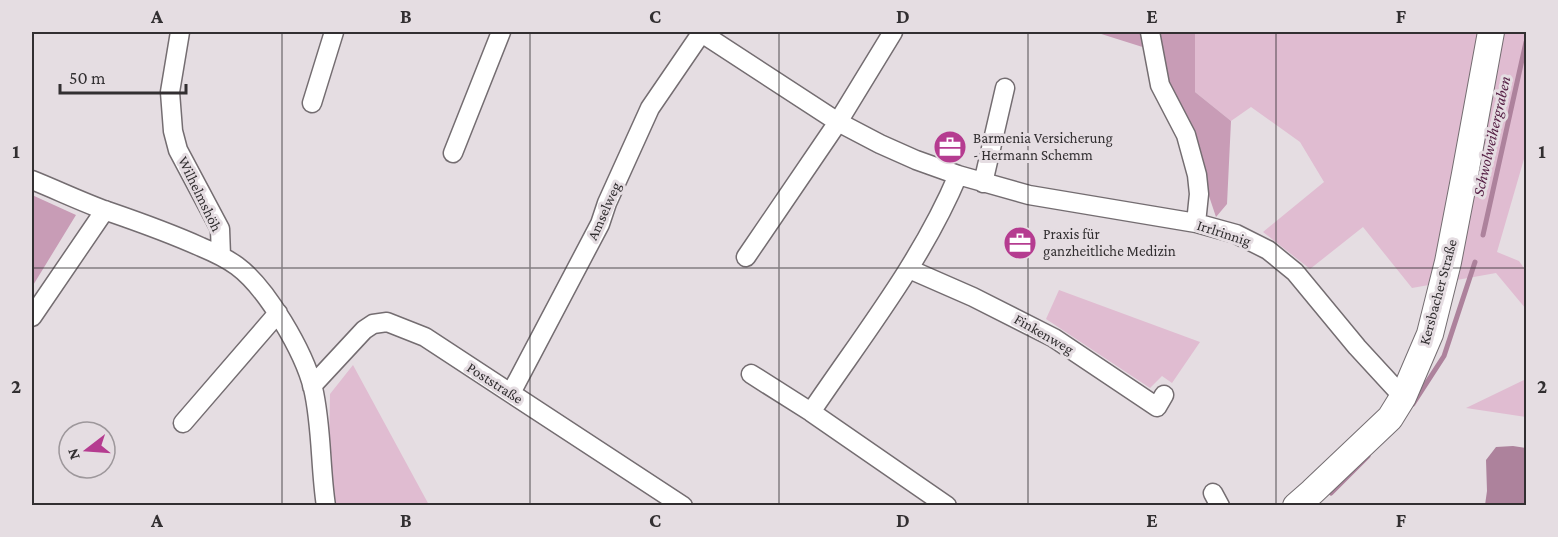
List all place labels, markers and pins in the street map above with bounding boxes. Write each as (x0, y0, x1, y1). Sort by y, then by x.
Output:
office icon: Barmenia Versicherung - Hermann Schemm (932, 129, 968, 165)
place label: Barmenia Versicherung - Hermann Schemm (973, 130, 1113, 163)
office icon: Praxis für ganzheitliche Medizin (1002, 225, 1038, 261)
place label: Praxis für ganzheitliche Medizin (1043, 226, 1176, 260)

